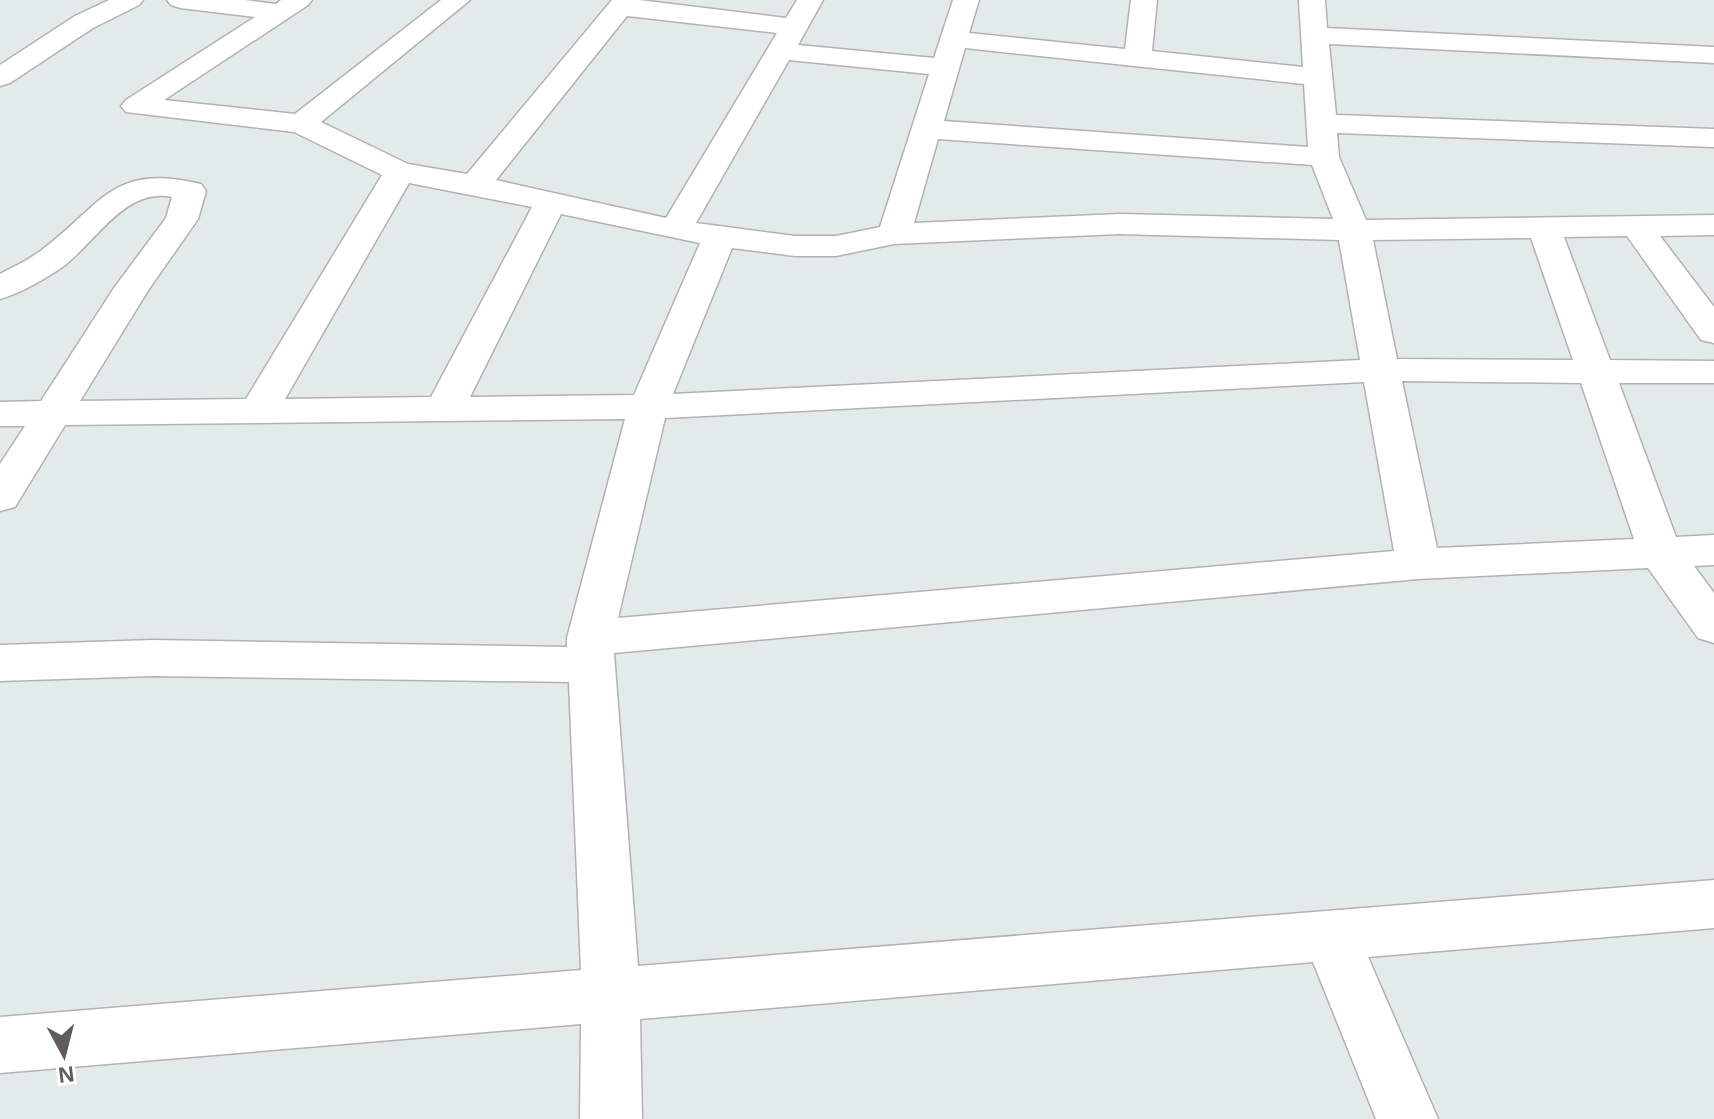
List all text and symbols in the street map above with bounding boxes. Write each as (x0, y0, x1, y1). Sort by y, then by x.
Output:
north arrow (24, 1015, 104, 1095)
text: N (57, 1061, 76, 1088)

